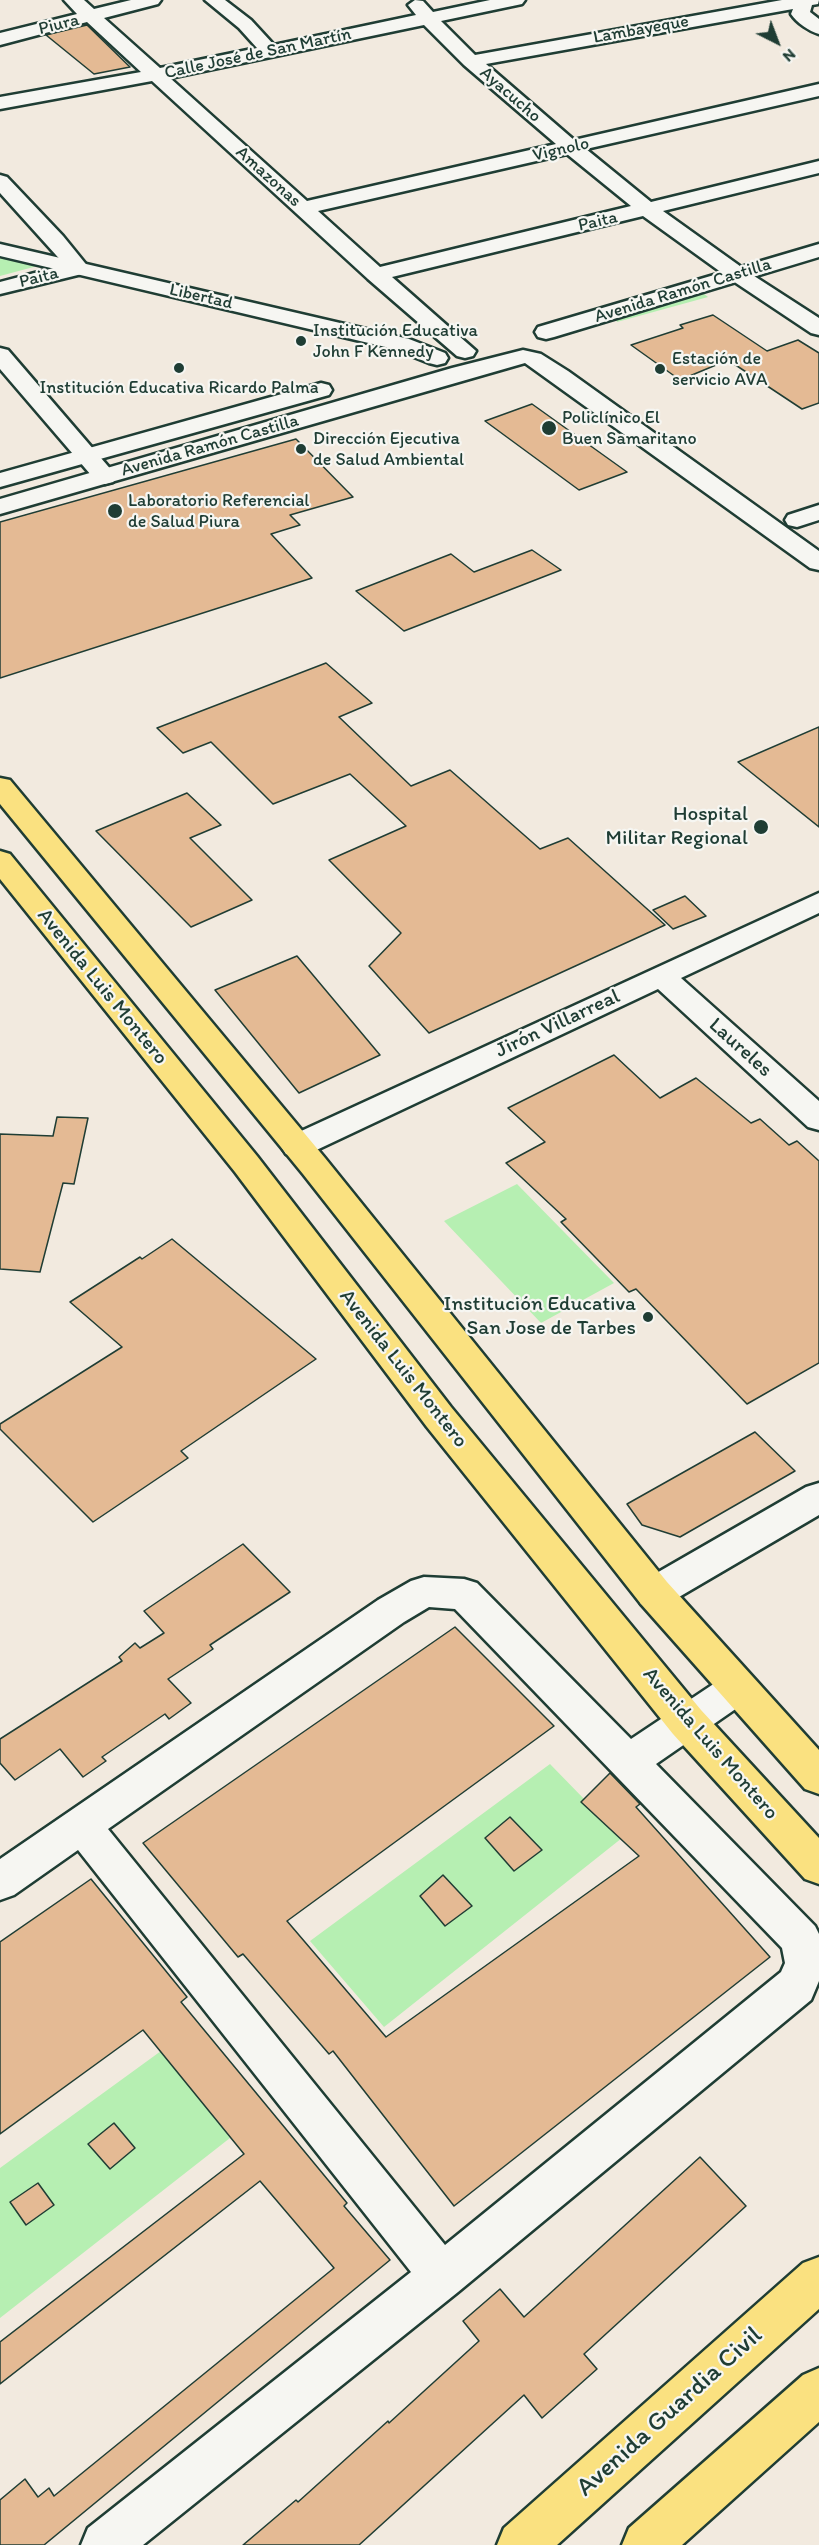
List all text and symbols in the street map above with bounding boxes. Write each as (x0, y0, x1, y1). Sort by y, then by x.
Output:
street label: Piura (36, 10, 82, 40)
street label: Lambayeque (591, 11, 691, 49)
north arrow (747, 12, 807, 72)
street label: Calle José de San Martín (163, 24, 353, 84)
text: N (779, 45, 800, 66)
street label: Ayacucho (475, 62, 545, 128)
street label: Vignolo (531, 133, 591, 167)
street label: Amazonas (231, 142, 305, 212)
street label: Paita (576, 207, 620, 237)
street label: Avenida Ramón Castilla (592, 254, 774, 328)
street label: Paita (17, 263, 61, 293)
street label: Libertad (167, 279, 235, 315)
place label: Institución Educativa John F Kennedy (313, 320, 478, 362)
marker: Institución Educativa John F Kennedy (294, 334, 308, 348)
place label: Estación de servicio AVA (672, 348, 768, 391)
marker: Institución Educativa Ricardo Palma (172, 361, 186, 375)
marker: Estación de servicio AVA (653, 362, 667, 376)
place label: Institución Educativa Ricardo Palma (39, 377, 319, 399)
place label: Policlínico El Buen Samaritano (562, 407, 697, 450)
street label: Avenida Ramón Castilla (119, 410, 301, 482)
marker: Policlínico El Buen Samaritano (540, 419, 558, 437)
place label: Dirección Ejecutiva de Salud Ambiental (313, 428, 464, 470)
marker: Dirección Ejecutiva de Salud Ambiental (294, 442, 308, 456)
place label: Laboratorio Referencial de Salud Piura (128, 490, 309, 532)
marker: Laboratorio Referencial de Salud Piura (106, 502, 124, 520)
place label: Hospital Militar Regional (606, 802, 748, 852)
marker: Hospital Militar Regional (752, 818, 770, 836)
street label: Avenida Luis Montero (31, 904, 173, 1070)
street label: Jirón Villarreal (492, 984, 624, 1064)
street label: Laureles (703, 1013, 777, 1083)
street label: Avenida Luis Montero (333, 1285, 473, 1453)
place label: Institución Educativa San Jose de Tarbes (444, 1292, 636, 1342)
marker: Institución Educativa San Jose de Tarbes (641, 1310, 655, 1324)
street label: Avenida Luis Montero (637, 1663, 783, 1825)
street label: Avenida Guardia Civil (571, 2320, 769, 2504)

